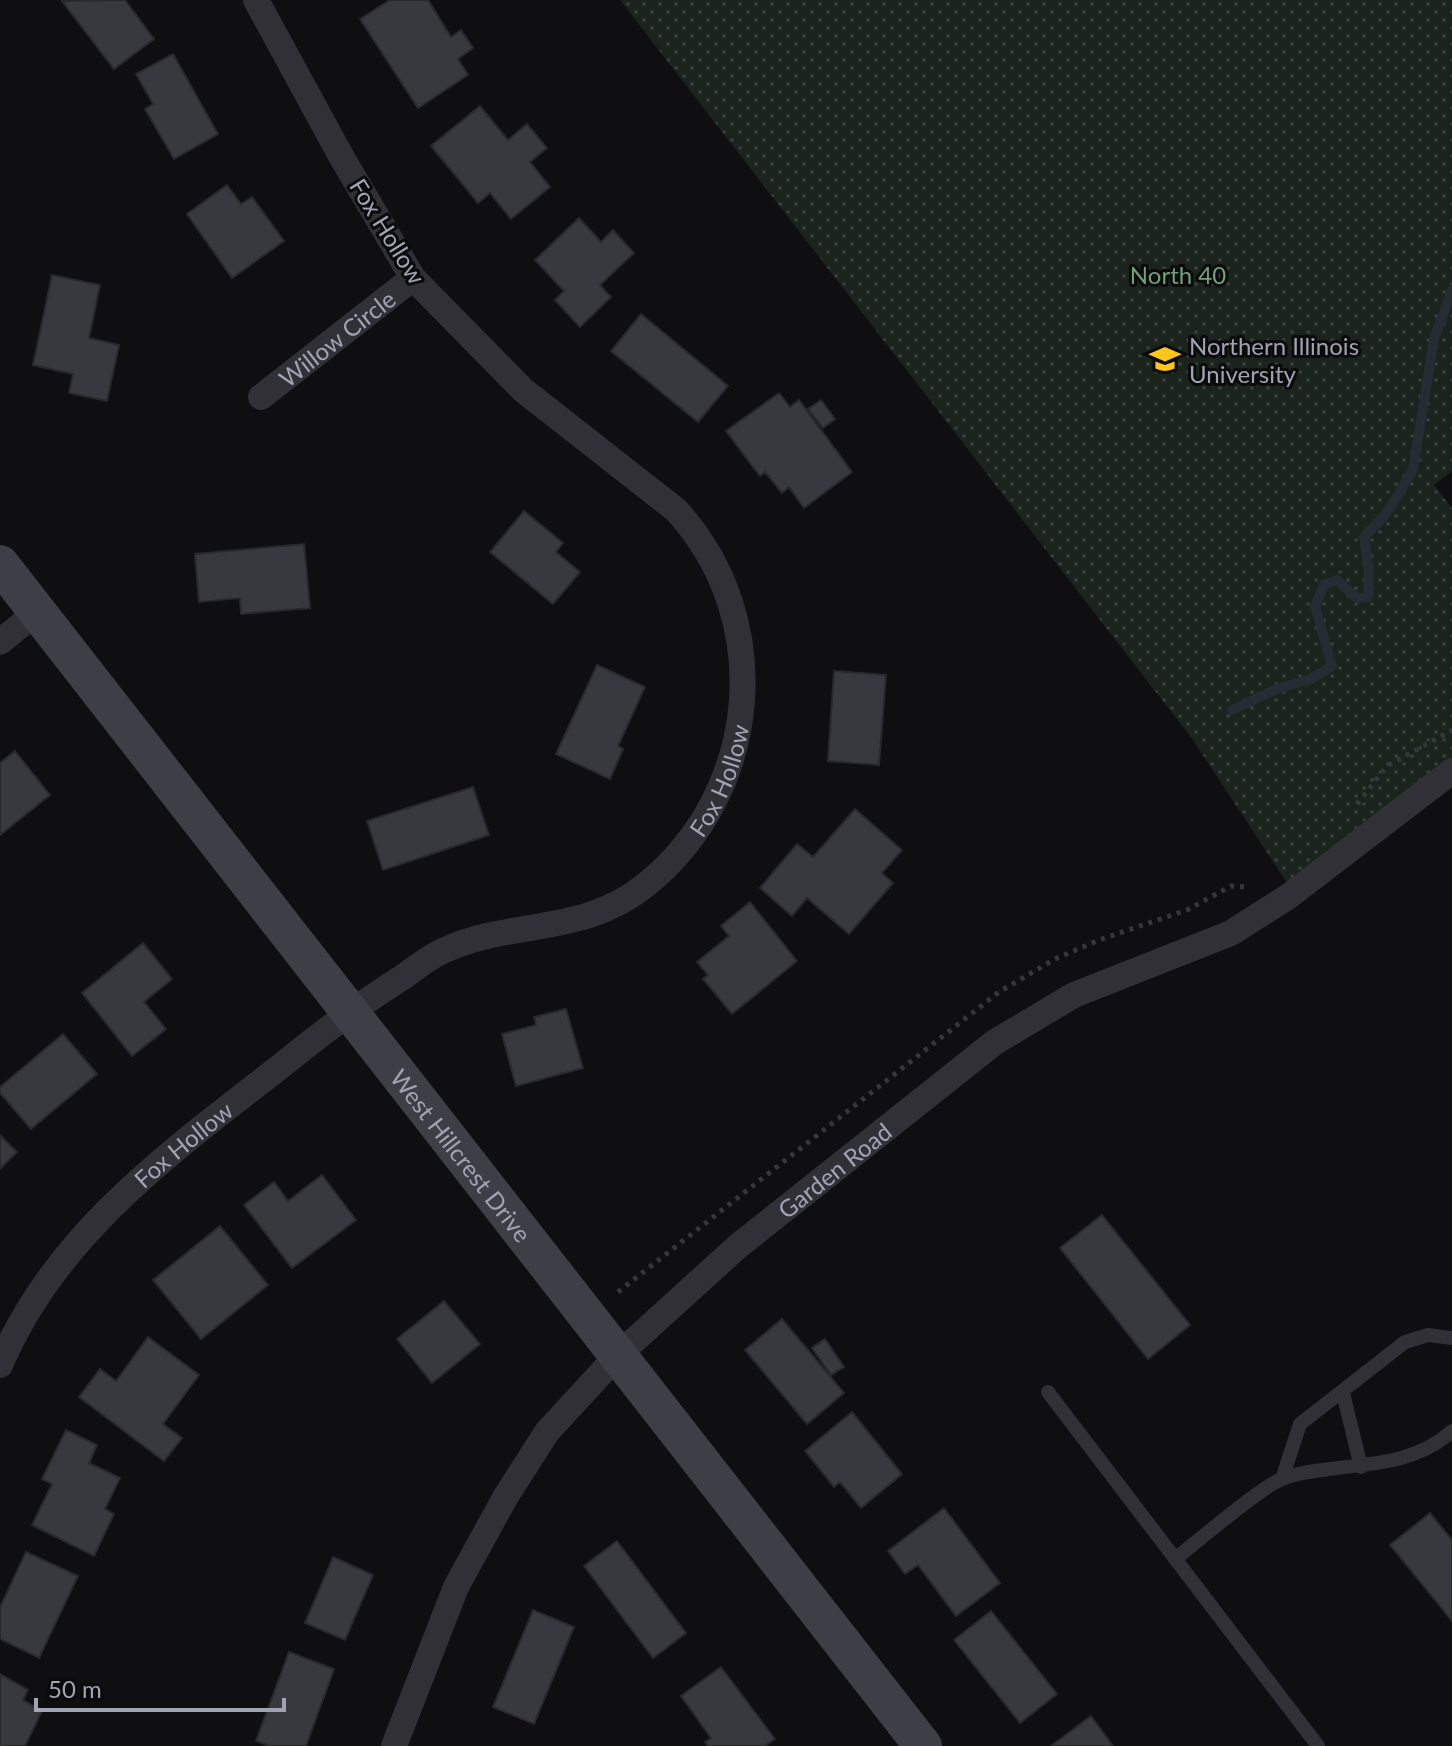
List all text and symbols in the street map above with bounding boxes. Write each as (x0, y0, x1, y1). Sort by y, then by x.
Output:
street label: Fox Hollow (344, 173, 432, 289)
park label: North 40 (1130, 260, 1226, 289)
street label: Willow Circle (273, 283, 401, 392)
place label: Northern Illinois University (1189, 331, 1359, 388)
school or university icon: Northern Illinois University (1148, 342, 1182, 376)
street label: Fox Hollow (682, 721, 754, 842)
street label: West Hillcrest Drive (385, 1063, 538, 1247)
street label: Fox Hollow (128, 1095, 238, 1193)
street label: Garden Road (772, 1116, 897, 1224)
scale bar (36, 1662, 284, 1712)
text: 50 m (48, 1674, 102, 1703)

